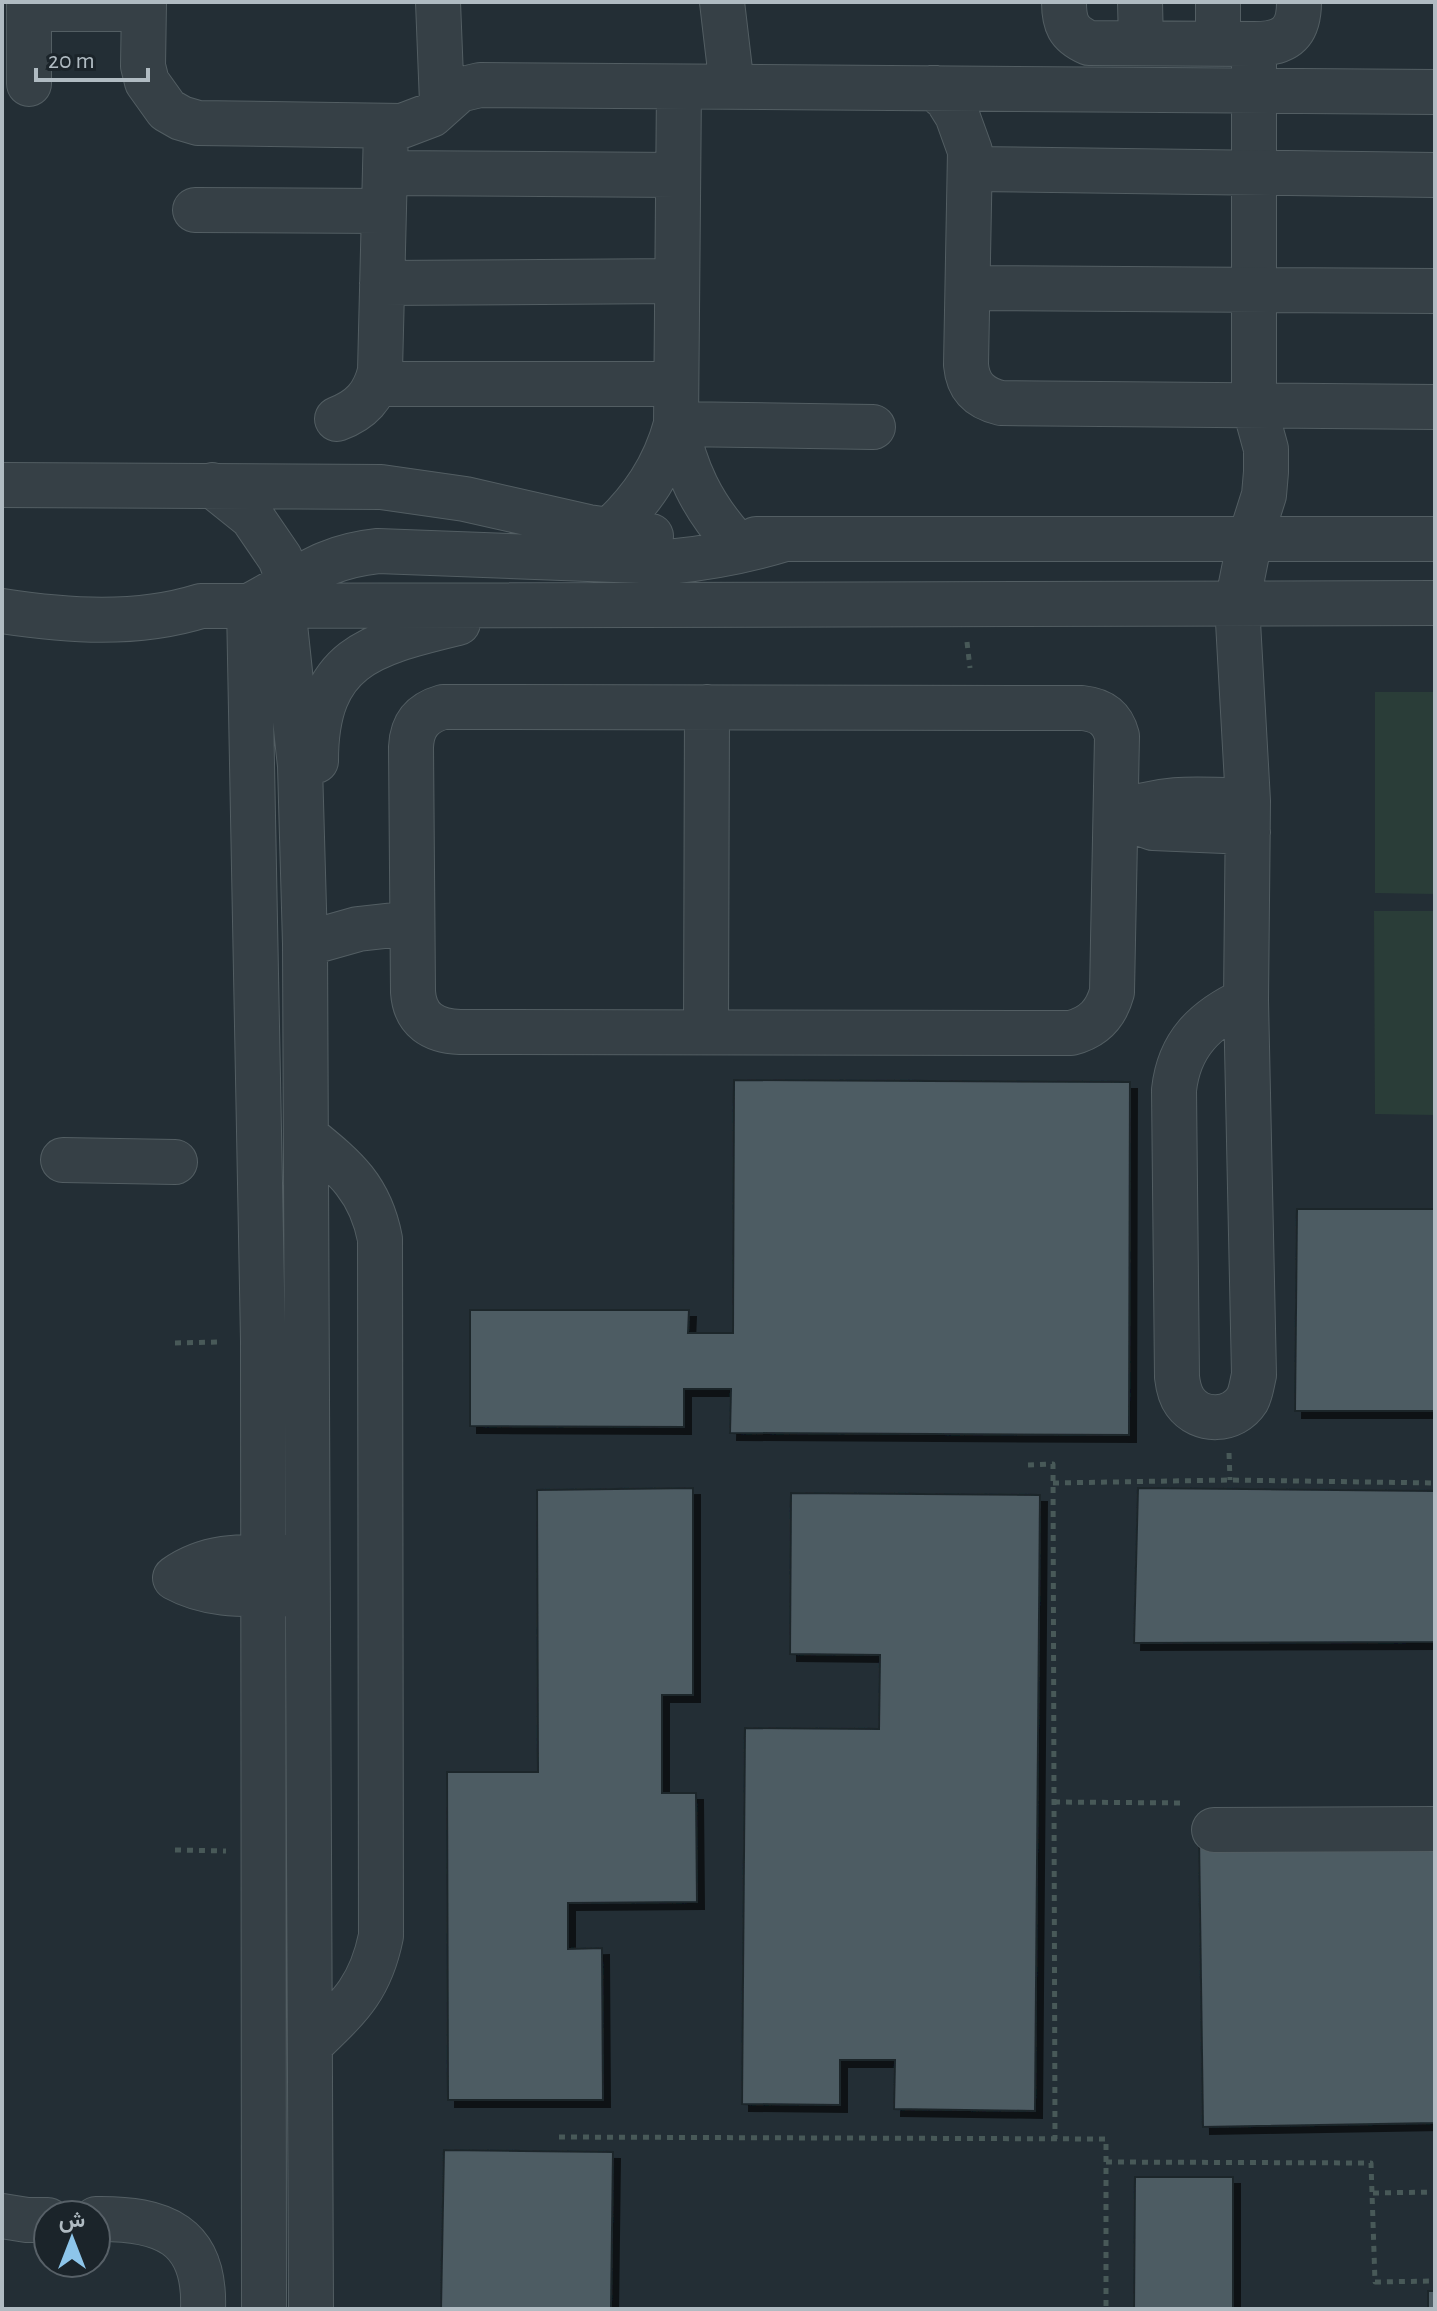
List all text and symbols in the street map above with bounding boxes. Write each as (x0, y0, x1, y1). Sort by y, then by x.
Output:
scale bar (36, 32, 148, 82)
text: 20 m (48, 49, 95, 73)
north arrow (32, 2199, 112, 2279)
text: ش (59, 2209, 85, 2233)

